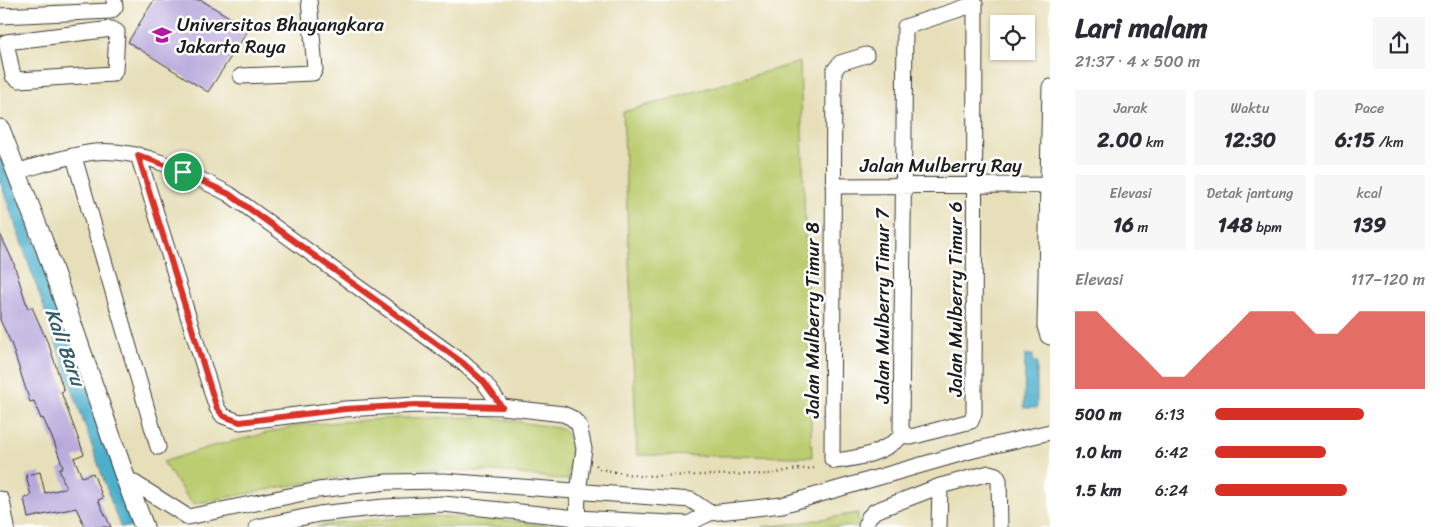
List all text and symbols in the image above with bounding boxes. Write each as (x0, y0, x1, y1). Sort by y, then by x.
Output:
text: Lari malam (1075, 3, 1208, 52)
place label: Universitas Bhayangkara Jakarta Raya (176, 8, 384, 63)
map controls (990, 15, 1035, 60)
button: locate (990, 15, 1035, 60)
button: share (1373, 17, 1425, 69)
school or university icon: Universitas Bhayangkara Jakarta Raya (151, 24, 173, 46)
text: 21:37 · 4 × 500 m (1075, 47, 1200, 76)
text: Jarak (1114, 96, 1148, 121)
text: Waktu (1231, 96, 1269, 121)
text: Pace (1354, 96, 1384, 121)
text: 2.00 (1097, 121, 1142, 159)
text: 12:30 (1224, 121, 1276, 159)
text: 6:15 (1335, 121, 1375, 159)
text: km (1142, 130, 1164, 155)
text: /km (1375, 130, 1404, 155)
street label: Jalan Mulberry Ray (859, 149, 1022, 182)
pin (162, 151, 204, 193)
icon: arrive (169, 158, 197, 186)
text: Elevasi (1110, 181, 1152, 206)
text: Detak jantung (1207, 181, 1293, 206)
text: kcal (1357, 181, 1382, 206)
street label: Jalan Mulberry Timur 6 (939, 201, 972, 398)
text: 16 (1113, 206, 1134, 244)
text: 148 (1218, 206, 1253, 244)
text: 139 (1353, 206, 1386, 244)
street label: Jalan Mulberry Timur 7 (866, 207, 899, 405)
text: m (1134, 215, 1148, 240)
text: bpm (1253, 215, 1282, 240)
street label: Jalan Mulberry Timur 8 (796, 222, 829, 419)
text: Elevasi (1075, 265, 1123, 294)
text: 117–120 m (1350, 265, 1425, 294)
water label: Kali Baru (35, 303, 96, 393)
text: 500 m (1075, 400, 1121, 429)
text: 6:13 (1155, 400, 1185, 429)
text: 1.0 km (1075, 438, 1122, 467)
text: 6:42 (1155, 438, 1188, 467)
text: 1.5 km (1075, 476, 1121, 505)
text: 6:24 (1155, 476, 1188, 505)

